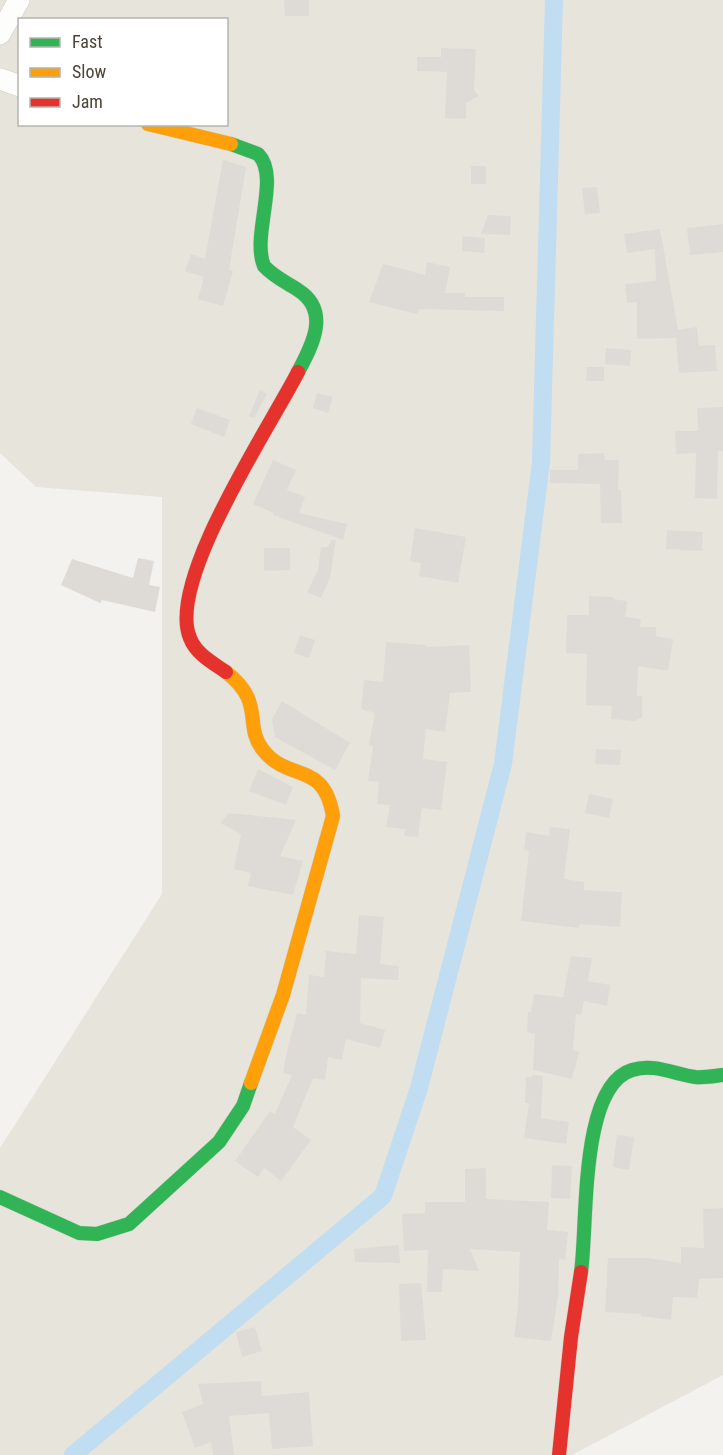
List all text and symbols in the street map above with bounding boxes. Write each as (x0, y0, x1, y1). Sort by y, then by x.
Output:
legend (18, 18, 228, 126)
text: Fast (72, 31, 103, 52)
text: Slow (72, 61, 107, 82)
text: Jam (72, 91, 103, 112)

